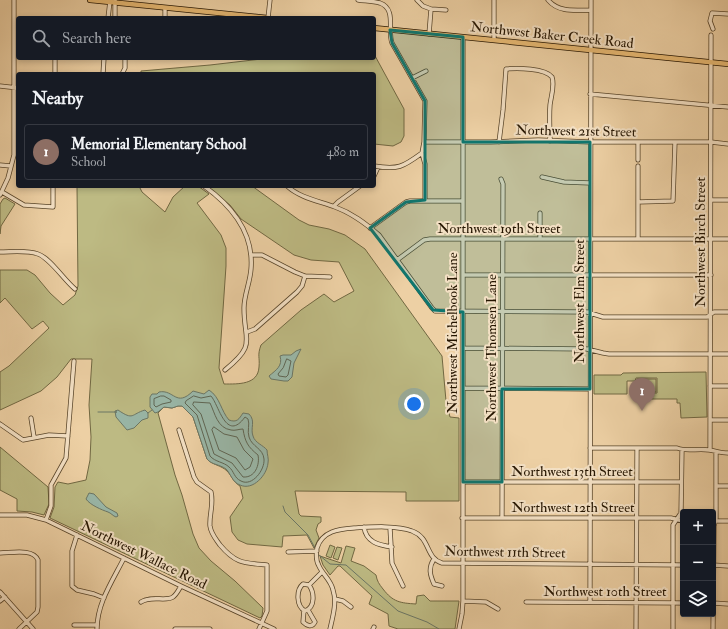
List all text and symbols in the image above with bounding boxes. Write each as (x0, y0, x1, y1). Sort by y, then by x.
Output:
search box (16, 16, 376, 60)
street label: Northwest Baker Creek Road (470, 18, 634, 52)
icon: search (30, 27, 52, 49)
text: Search here (62, 29, 131, 48)
text: Nearby (32, 88, 83, 109)
street label: Northwest 21st Street (516, 121, 637, 141)
text: Memorial Elementary School (71, 135, 246, 154)
text: 1 (44, 144, 48, 160)
text: 480 m (326, 144, 359, 160)
text: School (71, 154, 106, 170)
street label: Northwest Birch Street (692, 176, 709, 307)
street label: Northwest 19th Street (437, 220, 561, 237)
street label: Northwest Elm Street (571, 239, 588, 363)
street label: Northwest Michelbook Lane (444, 252, 461, 414)
street label: Northwest Thomsen Lane (483, 274, 500, 422)
pin: 1 (629, 378, 655, 411)
your location (404, 394, 424, 414)
street label: Northwest 13th Street (511, 463, 633, 480)
street label: Northwest 12th Street (511, 499, 635, 516)
map controls (680, 509, 716, 617)
button: + (680, 509, 716, 545)
street label: Northwest Wallace Road (78, 517, 210, 593)
street label: Northwest 11th Street (444, 542, 566, 562)
button: − (680, 545, 716, 581)
button: layers (680, 581, 716, 617)
street label: Northwest 10th Street (543, 583, 667, 600)

